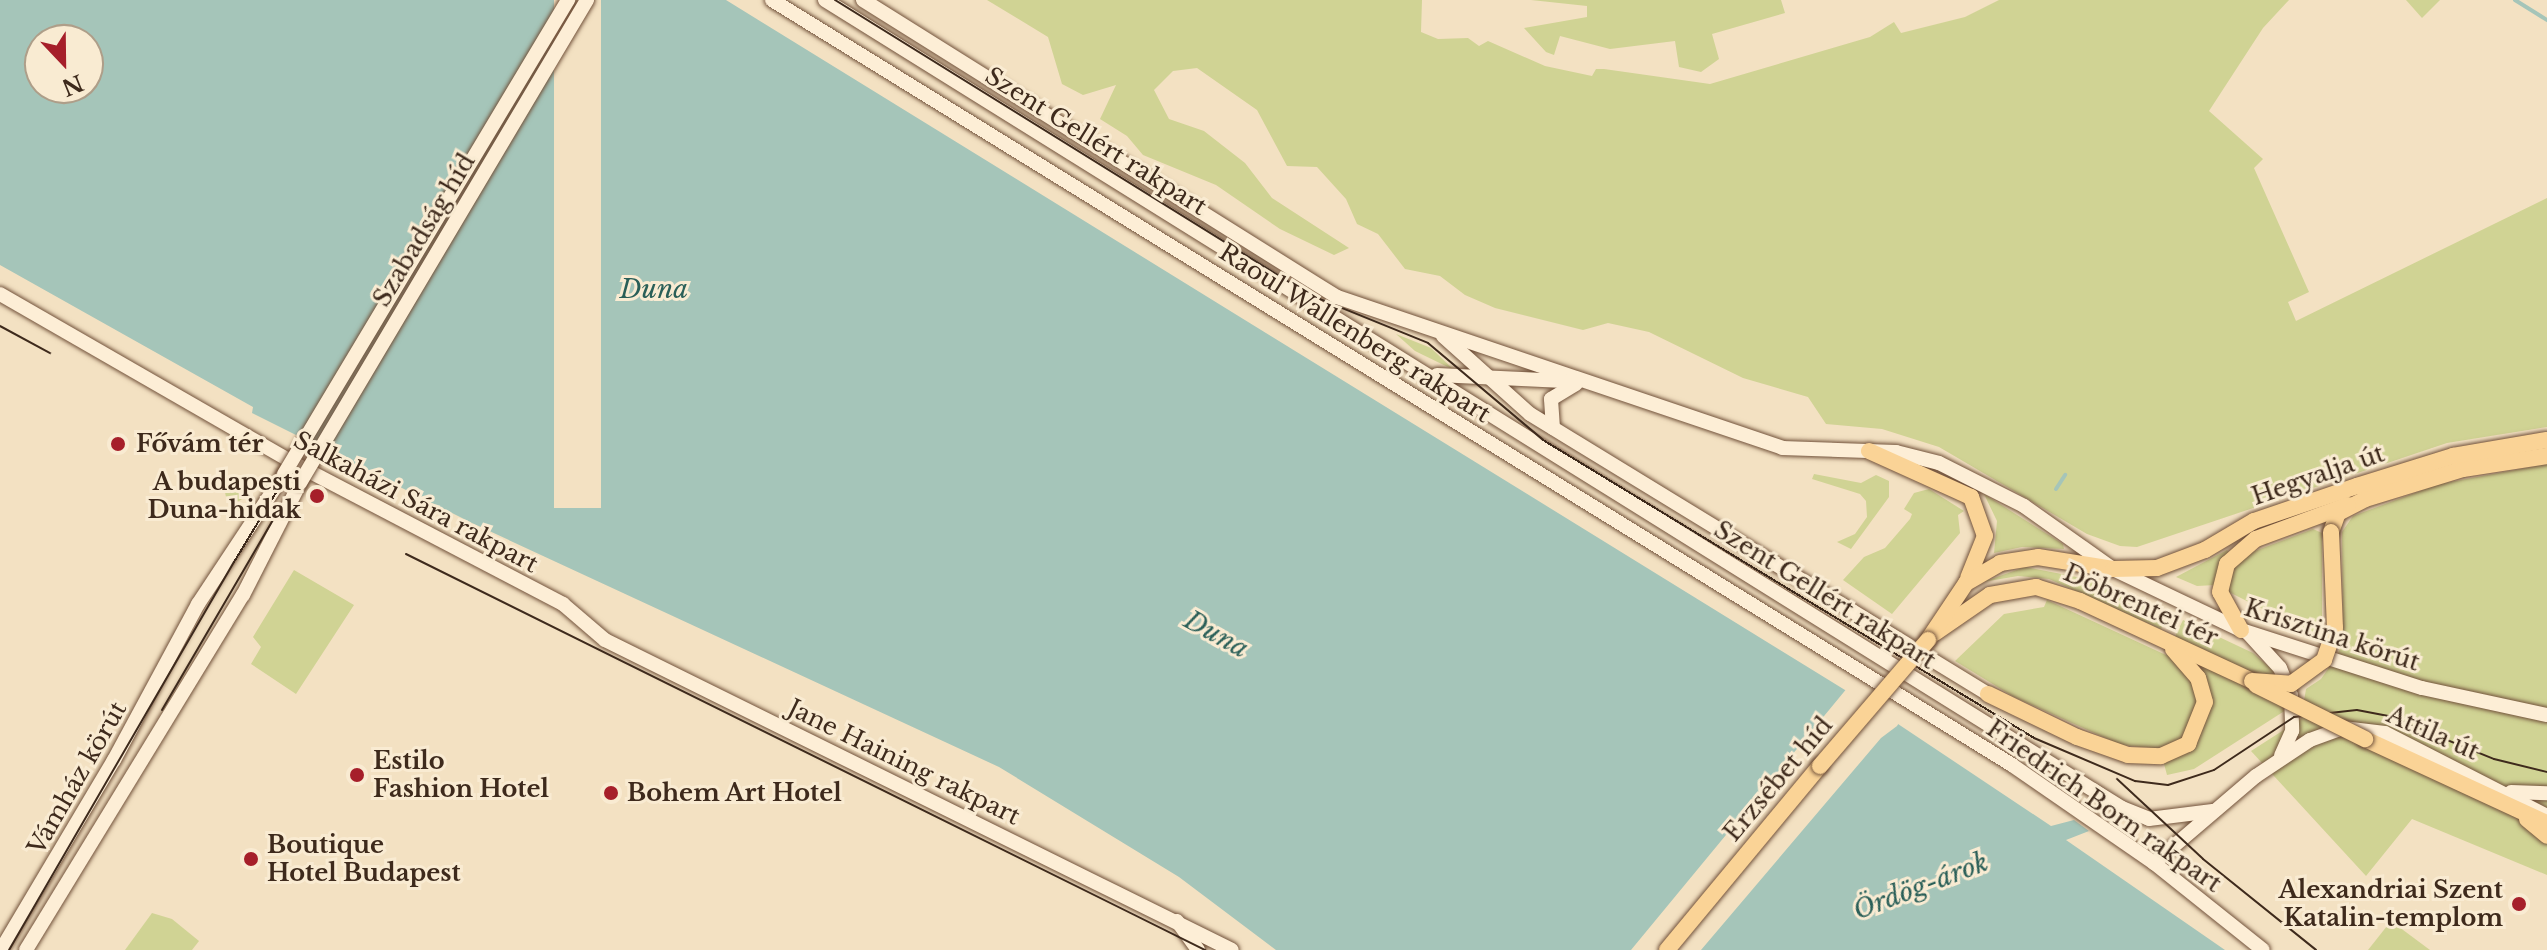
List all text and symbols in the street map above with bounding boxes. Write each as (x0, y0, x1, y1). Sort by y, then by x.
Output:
north arrow (24, 24, 104, 104)
street label: Szent Gellért rakpart (980, 61, 1212, 221)
text: N (58, 68, 87, 101)
street label: Szabadság híd (367, 148, 481, 312)
street label: Raoul Wallenberg rakpart (1213, 237, 1497, 429)
water label: Duna (620, 274, 688, 306)
street label: Salkaházi Sára rakpart (289, 425, 543, 579)
place label: Fővám tér (136, 430, 263, 458)
marker: Fővám tér (107, 433, 129, 455)
street label: Hegyalja út (2248, 439, 2388, 511)
place label: A budapesti Duna-hidak (148, 468, 301, 524)
marker: A budapesti Duna-hidak (308, 487, 326, 505)
street label: Szent Gellért rakpart (1709, 515, 1941, 675)
street label: Döbrentei tér (2059, 558, 2223, 652)
street label: Krisztina körút (2241, 593, 2423, 677)
water label: Duna (1179, 605, 1253, 665)
street label: Jane Haining rakpart (783, 693, 1025, 831)
street label: Vámház körút (22, 696, 132, 860)
street label: Attila út (2382, 700, 2484, 766)
street label: Erzsébet híd (1718, 711, 1838, 847)
street label: Friedrich Born rakpart (1981, 714, 2227, 898)
place label: Estilo Fashion Hotel (373, 747, 549, 803)
marker: Estilo Fashion Hotel (348, 766, 366, 784)
place label: Bohem Art Hotel (627, 779, 843, 807)
marker: Bohem Art Hotel (602, 784, 620, 802)
place label: Boutique Hotel Budapest (267, 831, 461, 887)
water label: Ördög-árok (1849, 847, 1993, 927)
marker: Boutique Hotel Budapest (242, 850, 260, 868)
place label: Alexandriai Szent Katalin-templom (2278, 876, 2503, 932)
marker: Alexandriai Szent Katalin-templom (2510, 895, 2528, 913)

